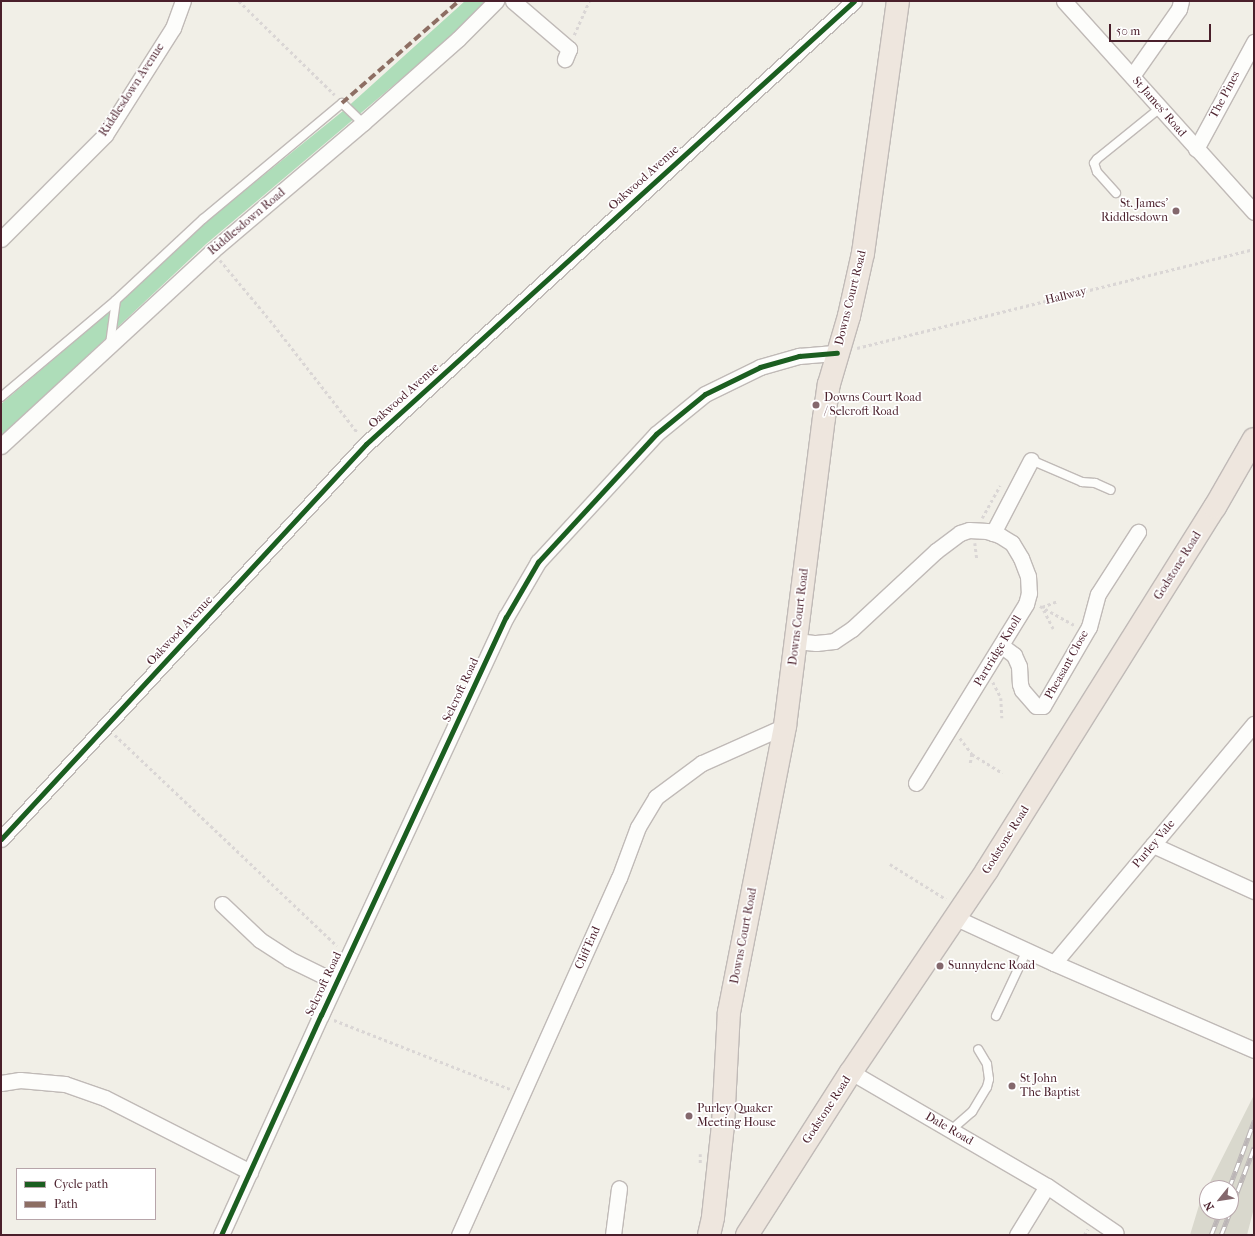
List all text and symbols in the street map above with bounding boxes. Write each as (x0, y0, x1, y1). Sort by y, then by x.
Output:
scale bar (1111, 16, 1213, 42)
text: 50 m (1116, 24, 1140, 38)
street label: Riddlesdown Avenue (96, 41, 168, 139)
street label: The Pines (1207, 69, 1243, 121)
street label: St James' Road (1129, 74, 1189, 140)
street label: Oakwood Avenue (606, 143, 682, 213)
street label: Riddlesdown Road (205, 186, 289, 258)
place label: St. James' Riddlesdown (1101, 197, 1168, 225)
marker: St. James' Riddlesdown (1171, 206, 1181, 216)
street label: Downs Court Road (832, 249, 870, 347)
street label: Hallway (1044, 284, 1088, 308)
street label: Oakwood Avenue (366, 361, 442, 431)
place label: Downs Court Road / Selcroft Road (824, 391, 921, 419)
marker: Downs Court Road / Selcroft Road (811, 400, 821, 410)
street label: Godstone Road (1151, 529, 1205, 603)
street label: Downs Court Road (786, 568, 812, 666)
street label: Oakwood Avenue (144, 593, 216, 669)
street label: Partridge Knoll (971, 613, 1025, 689)
street label: Pheasant Close (1042, 628, 1092, 702)
street label: Selcroft Road (440, 656, 482, 724)
street label: Godstone Road (979, 803, 1033, 877)
street label: Purley Vale (1130, 817, 1178, 871)
street label: Downs Court Road (728, 887, 760, 985)
street label: Cliff End (572, 924, 604, 972)
street label: Selcroft Road (303, 950, 345, 1018)
place label: Sunnydene Road (948, 959, 1035, 973)
marker: Sunnydene Road (935, 961, 945, 971)
place label: St John The Baptist (1020, 1072, 1080, 1100)
street label: Godstone Road (800, 1073, 854, 1147)
marker: St John The Baptist (1007, 1081, 1017, 1091)
place label: Purley Quaker Meeting House (697, 1102, 776, 1130)
street label: Dale Road (922, 1109, 976, 1149)
marker: Purley Quaker Meeting House (684, 1111, 694, 1121)
legend (16, 1168, 156, 1220)
text: Cycle path (54, 1177, 108, 1191)
north arrow (1199, 1180, 1239, 1220)
text: Path (54, 1197, 78, 1211)
text: N (1201, 1199, 1217, 1213)

